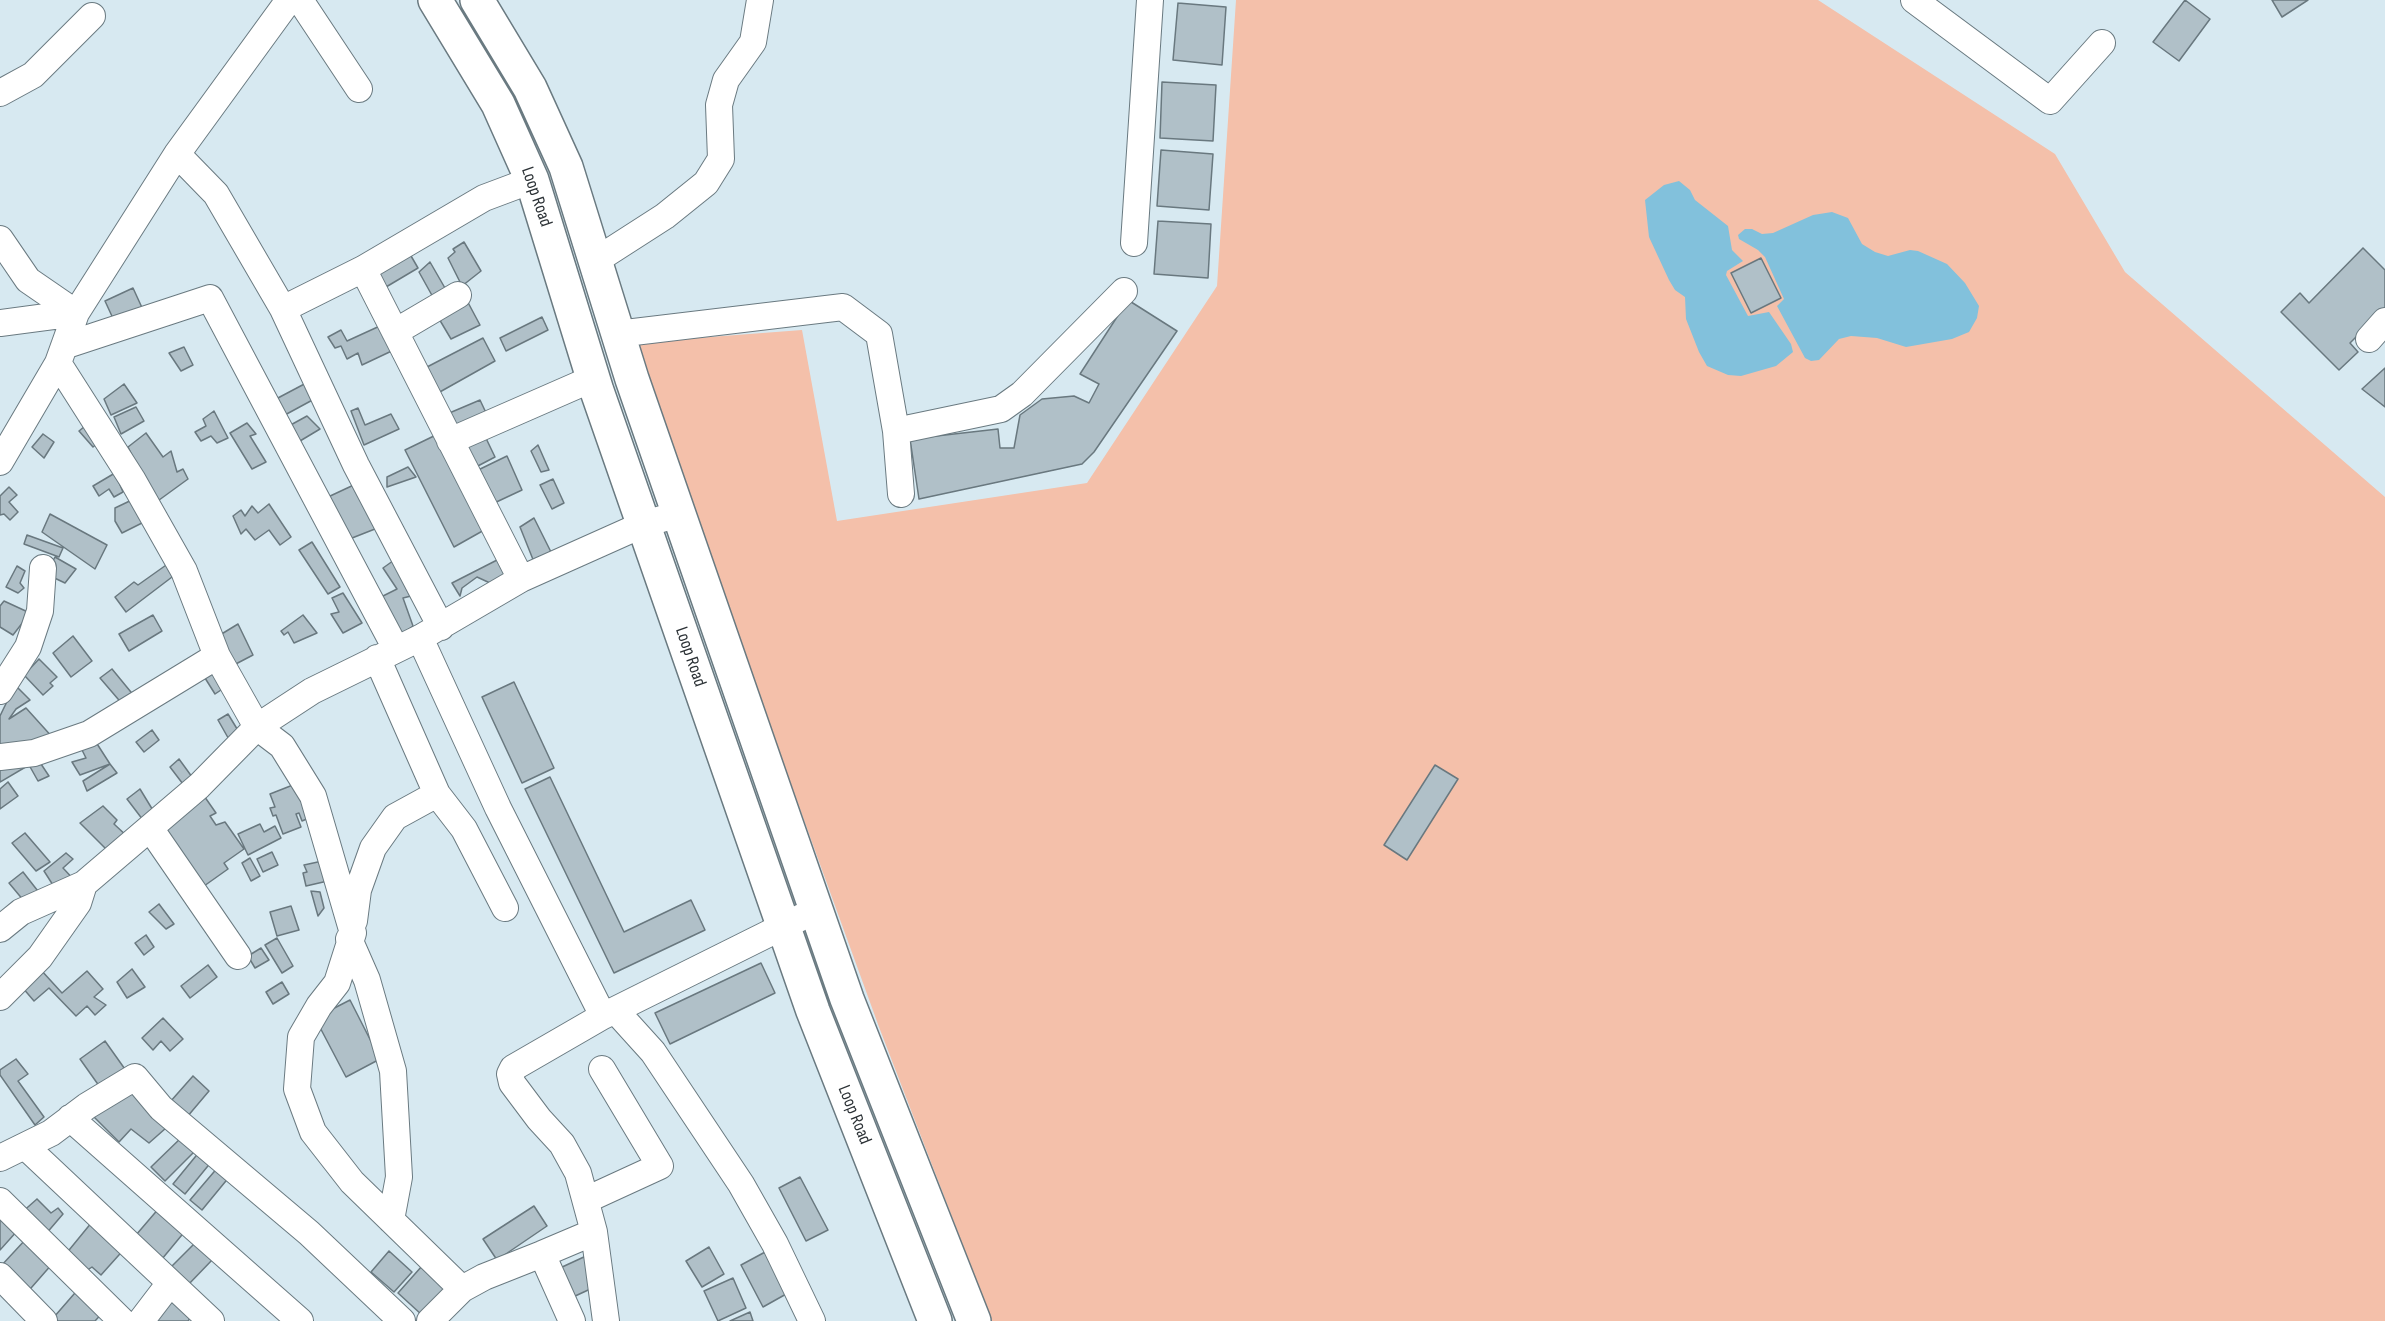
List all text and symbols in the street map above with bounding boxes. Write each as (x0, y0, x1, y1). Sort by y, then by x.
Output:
street label: Loop Road (516, 164, 556, 230)
street label: Loop Road (670, 624, 710, 690)
street label: Loop Road (832, 1082, 876, 1148)

